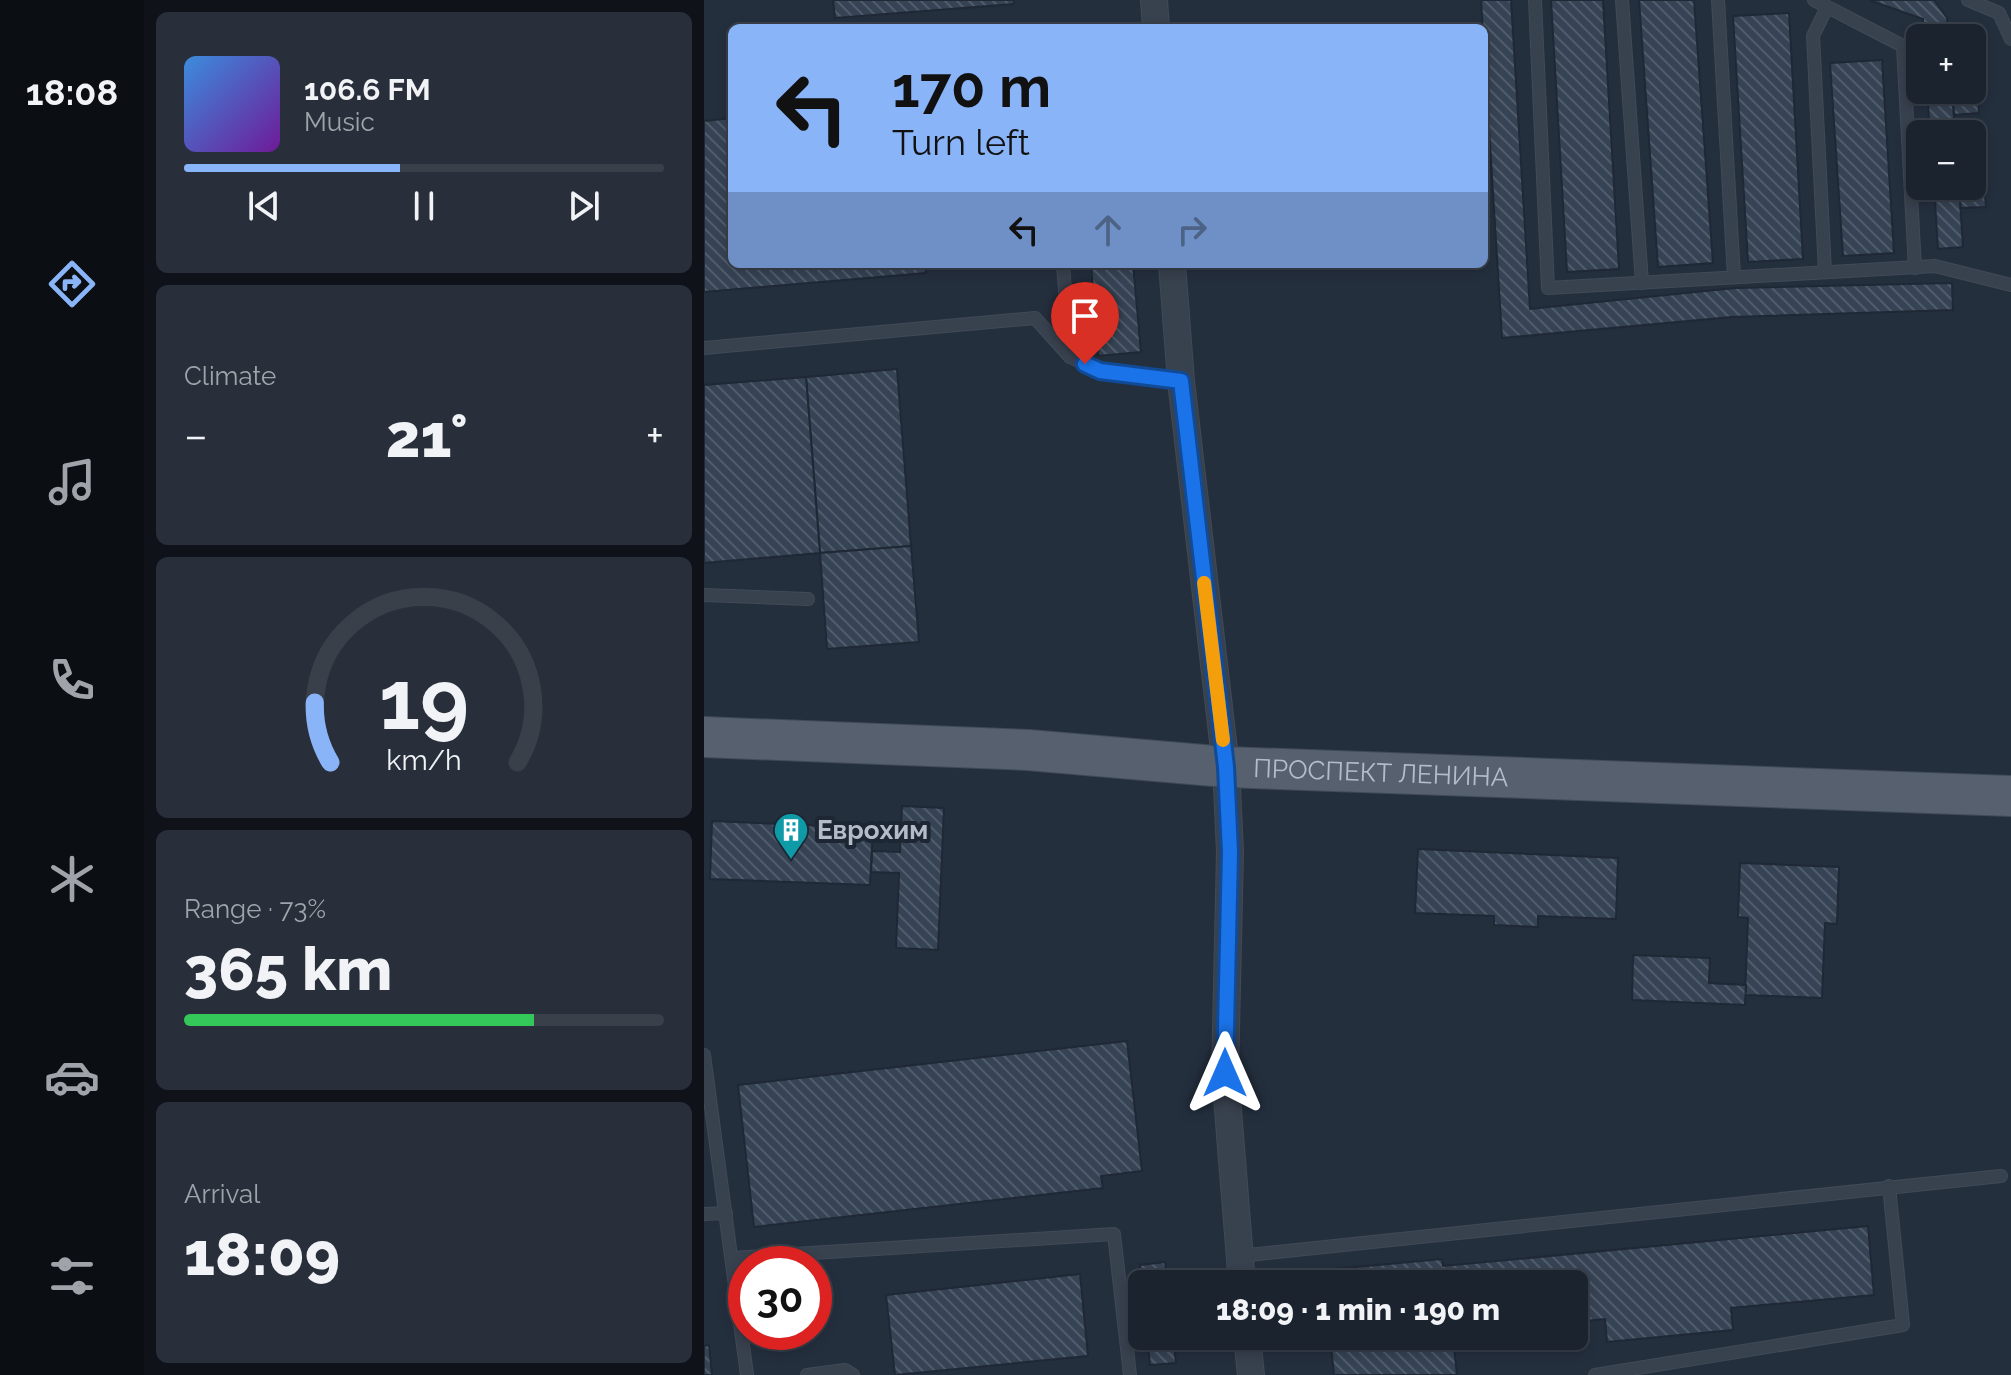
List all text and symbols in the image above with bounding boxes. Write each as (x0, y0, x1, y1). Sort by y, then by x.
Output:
map controls (1906, 24, 1986, 200)
button: + (1906, 24, 1986, 104)
text: 170 m (892, 54, 1051, 120)
icon: left (760, 56, 864, 160)
text: 18:08 (26, 71, 118, 113)
text: 106.6 FM (304, 72, 431, 107)
text: Music (304, 107, 375, 137)
button: − (1906, 120, 1986, 200)
text: Turn left (892, 121, 1030, 163)
icon: previous (242, 184, 286, 228)
icon: pause (402, 184, 446, 228)
icon: next (562, 184, 606, 228)
icon: left (1002, 208, 1046, 252)
icon: ahead (1086, 208, 1130, 252)
icon: right (1170, 208, 1214, 252)
icon: directions (44, 256, 100, 312)
pin (1051, 282, 1119, 364)
icon: arrive (1063, 294, 1107, 338)
text: Climate (184, 361, 276, 391)
text: 21° (386, 401, 468, 471)
text: − (184, 410, 208, 461)
text: + (646, 410, 664, 461)
icon: music (44, 454, 100, 510)
text: 19 (379, 651, 469, 748)
icon: phone (44, 652, 100, 708)
text: km/h (386, 744, 462, 778)
street label: ПРОСПЕКТ ЛЕНИНА (1253, 753, 1509, 792)
building icon: Еврохим (772, 811, 810, 861)
place label: Еврохим (817, 815, 928, 845)
icon: climate (44, 851, 100, 907)
text: Range · 73% (184, 894, 326, 924)
text: 365 km (184, 934, 392, 1004)
position arrow (1183, 1031, 1267, 1115)
icon: car (44, 1049, 100, 1105)
text: Arrival (184, 1179, 260, 1209)
text: 18:09 (184, 1219, 340, 1289)
speed limit sign: 30 (728, 1246, 832, 1350)
icon: filters (44, 1248, 100, 1304)
text: 18:09 · 1 min · 190 m (1216, 1292, 1500, 1327)

